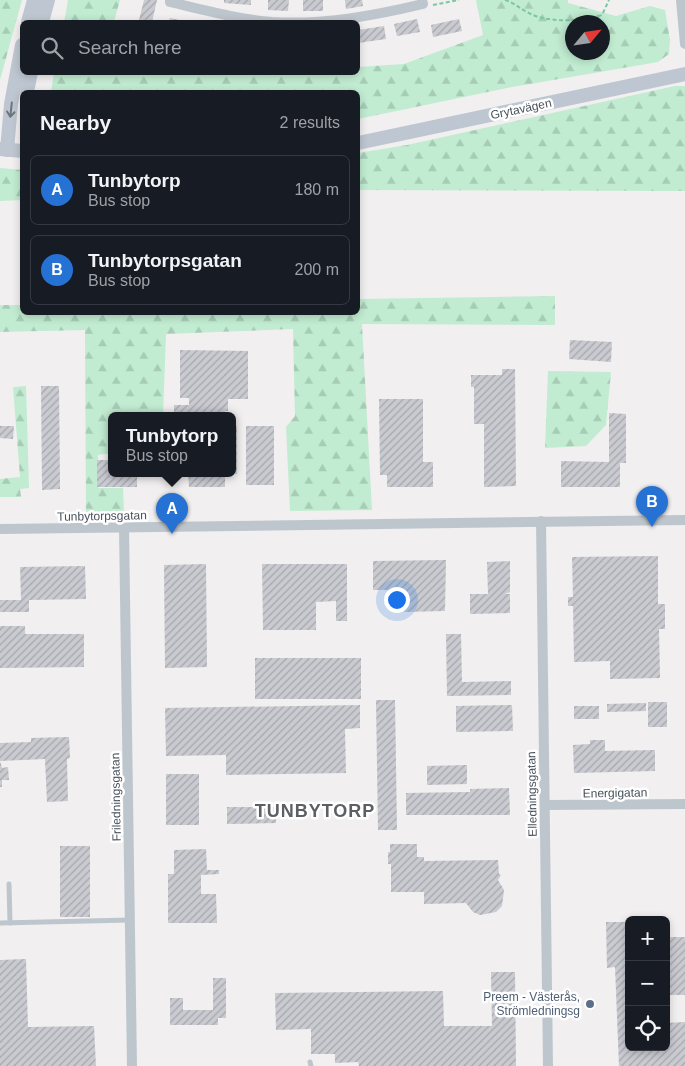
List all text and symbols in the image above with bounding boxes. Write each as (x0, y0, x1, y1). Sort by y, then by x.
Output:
north arrow (565, 15, 610, 60)
search box (20, 20, 360, 75)
icon: search (38, 34, 66, 62)
text: Search here (78, 37, 182, 58)
street label: Grytavägen (489, 96, 553, 122)
one-way arrow (6, 102, 16, 118)
text: Nearby (40, 111, 111, 134)
text: 2 results (280, 114, 340, 131)
text: Tunbytorp (88, 170, 181, 191)
text: A (51, 181, 63, 198)
text: 180 m (295, 181, 339, 198)
text: Bus stop (88, 192, 150, 209)
text: Tunbytorpsgatan (88, 250, 242, 271)
text: B (51, 261, 63, 278)
text: 200 m (295, 261, 339, 278)
text: Bus stop (88, 272, 150, 289)
popup (108, 412, 236, 477)
text: Tunbytorp (126, 425, 218, 446)
text: Bus stop (126, 447, 188, 464)
pin: B (636, 486, 668, 527)
pin: A (156, 493, 188, 534)
street label: Tunbytorpsgatan (57, 508, 147, 524)
your location (384, 587, 410, 613)
street label: Elledningsgatan (524, 751, 540, 837)
street label: Friledningsgatan (108, 753, 124, 841)
street label: Energigatan (583, 785, 647, 801)
district label: TUNBYTORP (255, 801, 375, 821)
map controls (625, 916, 670, 1051)
button: + (625, 916, 670, 961)
button: − (625, 961, 670, 1006)
place label: Preem - Västerås, Strömledningsg (483, 990, 580, 1018)
marker: Preem - Västerås, Strömledningsg (584, 998, 596, 1010)
button: locate (625, 1006, 670, 1051)

